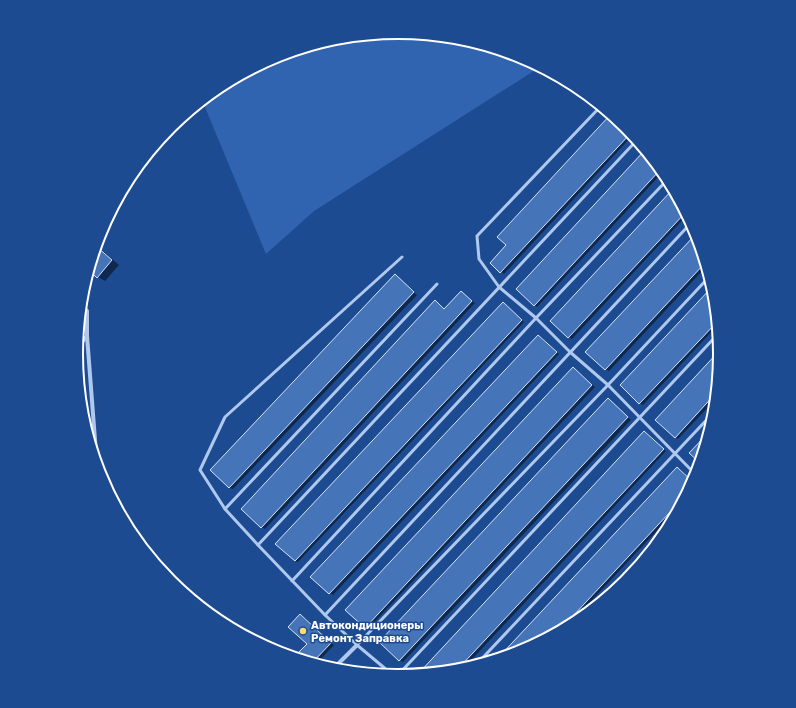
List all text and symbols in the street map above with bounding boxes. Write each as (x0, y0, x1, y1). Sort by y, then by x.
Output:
place label: Автокондиционеры Ремонт Заправка (311, 619, 423, 645)
marker: Автокондиционеры Ремонт Заправка (298, 626, 308, 636)

